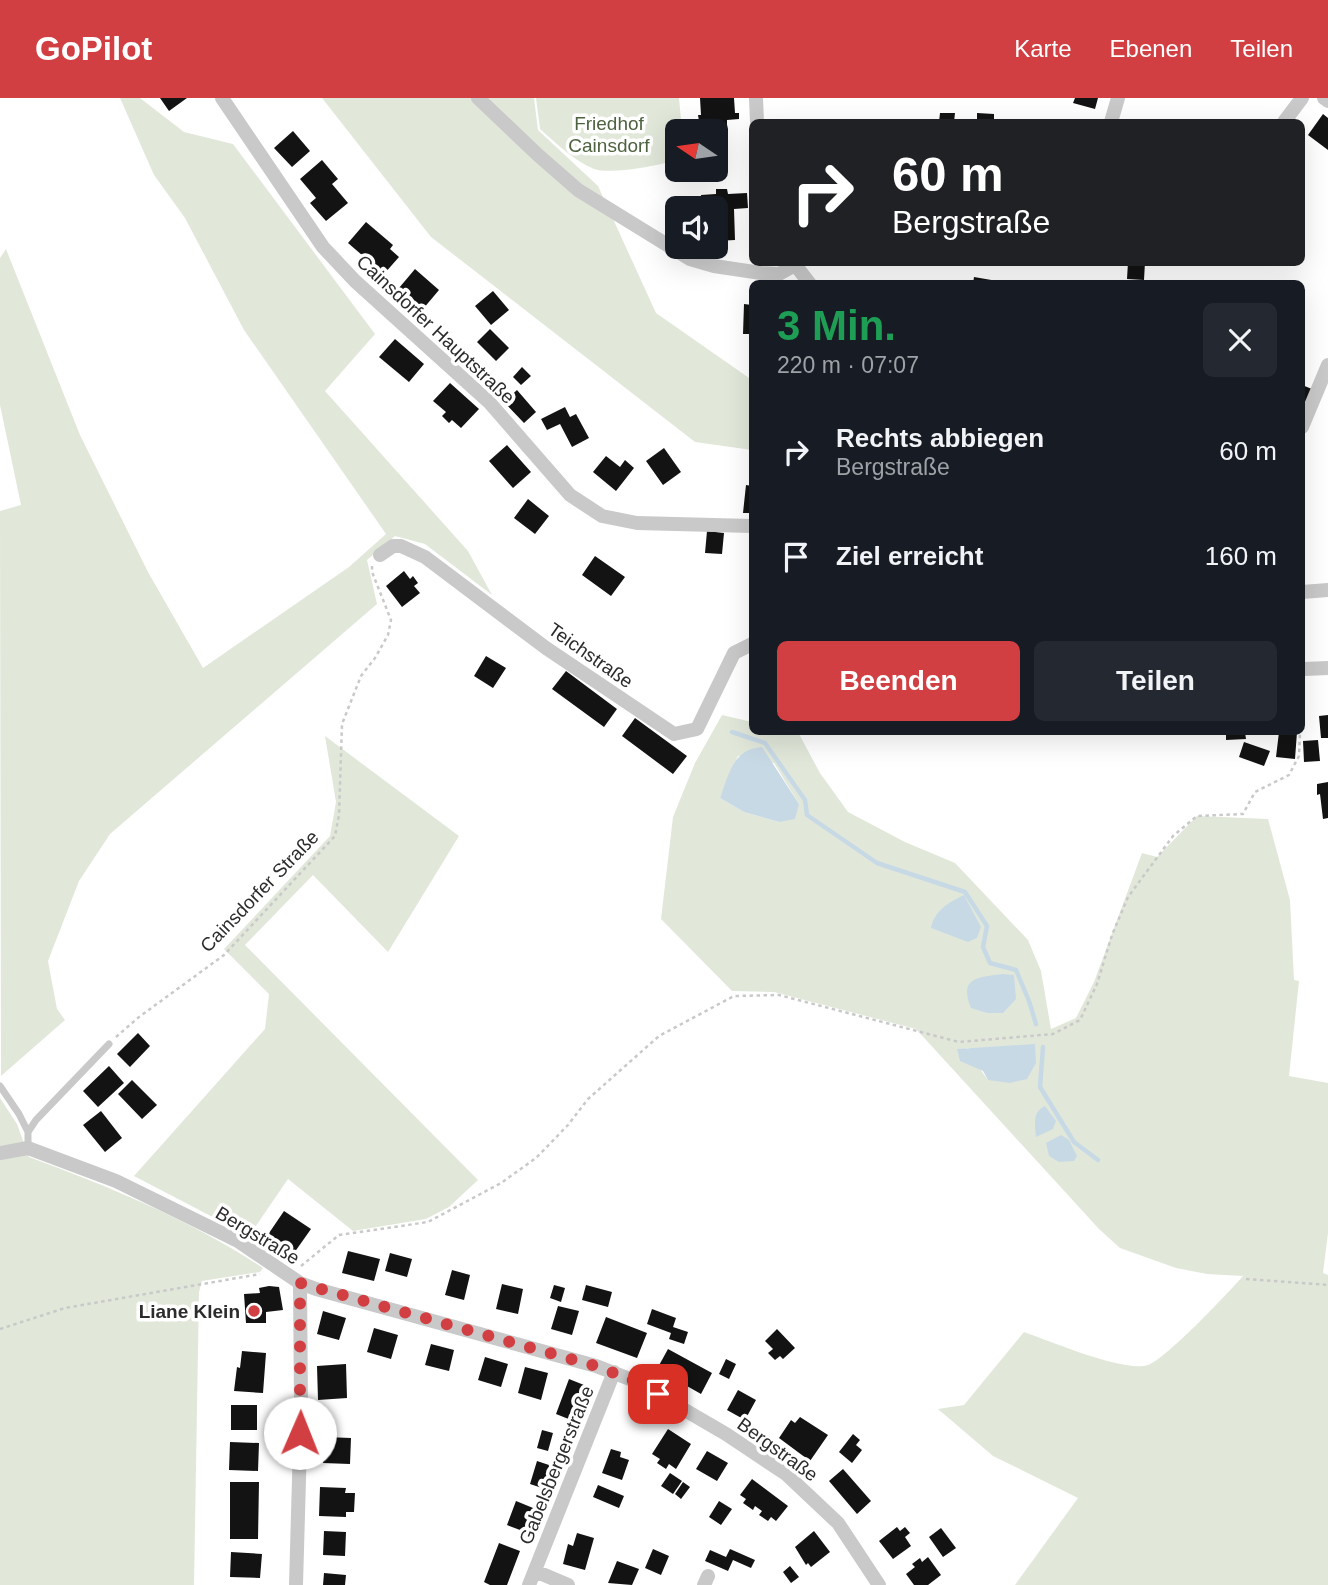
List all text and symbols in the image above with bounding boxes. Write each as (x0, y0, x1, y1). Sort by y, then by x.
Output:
text: GoPilot (35, 30, 152, 67)
text: Karte (1014, 35, 1072, 62)
text: Ebenen (1110, 35, 1192, 62)
text: Teilen (1230, 35, 1293, 62)
park label: Friedhof Cainsdorf (568, 113, 650, 156)
north arrow (665, 119, 728, 182)
map controls (665, 119, 728, 259)
icon: right (777, 147, 868, 238)
text: 60 m (892, 147, 1004, 201)
button: sound (665, 196, 728, 259)
text: Bergstraße (892, 204, 1050, 240)
street label: Cainsdorfer Hauptstraße (352, 251, 519, 408)
text: 3 Min. (777, 302, 896, 349)
button: close (1203, 303, 1277, 377)
text: 220 m · 07:07 (777, 352, 919, 378)
text: Rechts abbiegen (836, 423, 1044, 453)
icon: right (777, 433, 815, 471)
text: 60 m (1219, 436, 1277, 466)
text: Bergstraße (836, 454, 950, 480)
icon: arrive (777, 538, 815, 576)
text: Ziel erreicht (836, 541, 983, 571)
text: 160 m (1205, 541, 1277, 571)
street label: Teichstraße (544, 619, 637, 692)
button: Beenden (777, 641, 1020, 721)
button: Teilen (1034, 641, 1277, 721)
street label: Cainsdorfer Straße (196, 826, 323, 956)
street label: Bergstraße (212, 1202, 303, 1269)
place label: Liane Klein (139, 1301, 240, 1322)
marker: Liane Klein (246, 1303, 262, 1319)
pin (628, 1364, 688, 1424)
icon: arrive (639, 1375, 677, 1413)
street label: Gabelsbergerstraße (515, 1383, 598, 1547)
position arrow (263, 1396, 337, 1470)
street label: Bergstraße (734, 1413, 822, 1486)

